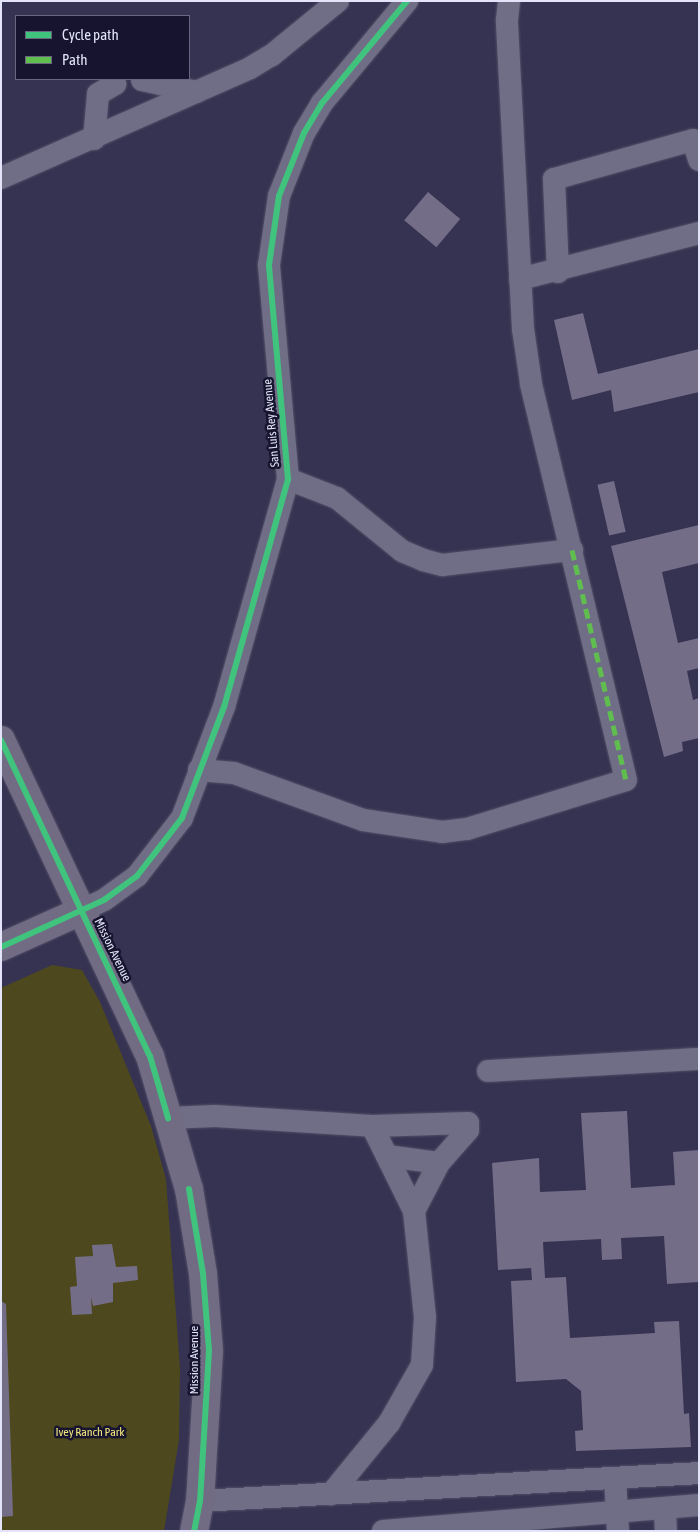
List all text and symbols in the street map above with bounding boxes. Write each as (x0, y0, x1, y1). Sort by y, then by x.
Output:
legend (15, 15, 190, 80)
text: Cycle path (62, 26, 119, 43)
text: Path (62, 51, 88, 68)
street label: San Luis Rey Avenue (261, 378, 283, 468)
street label: Mission Avenue (91, 916, 133, 984)
street label: Mission Avenue (188, 1326, 202, 1394)
park label: Ivey Ranch Park (55, 1426, 125, 1440)

